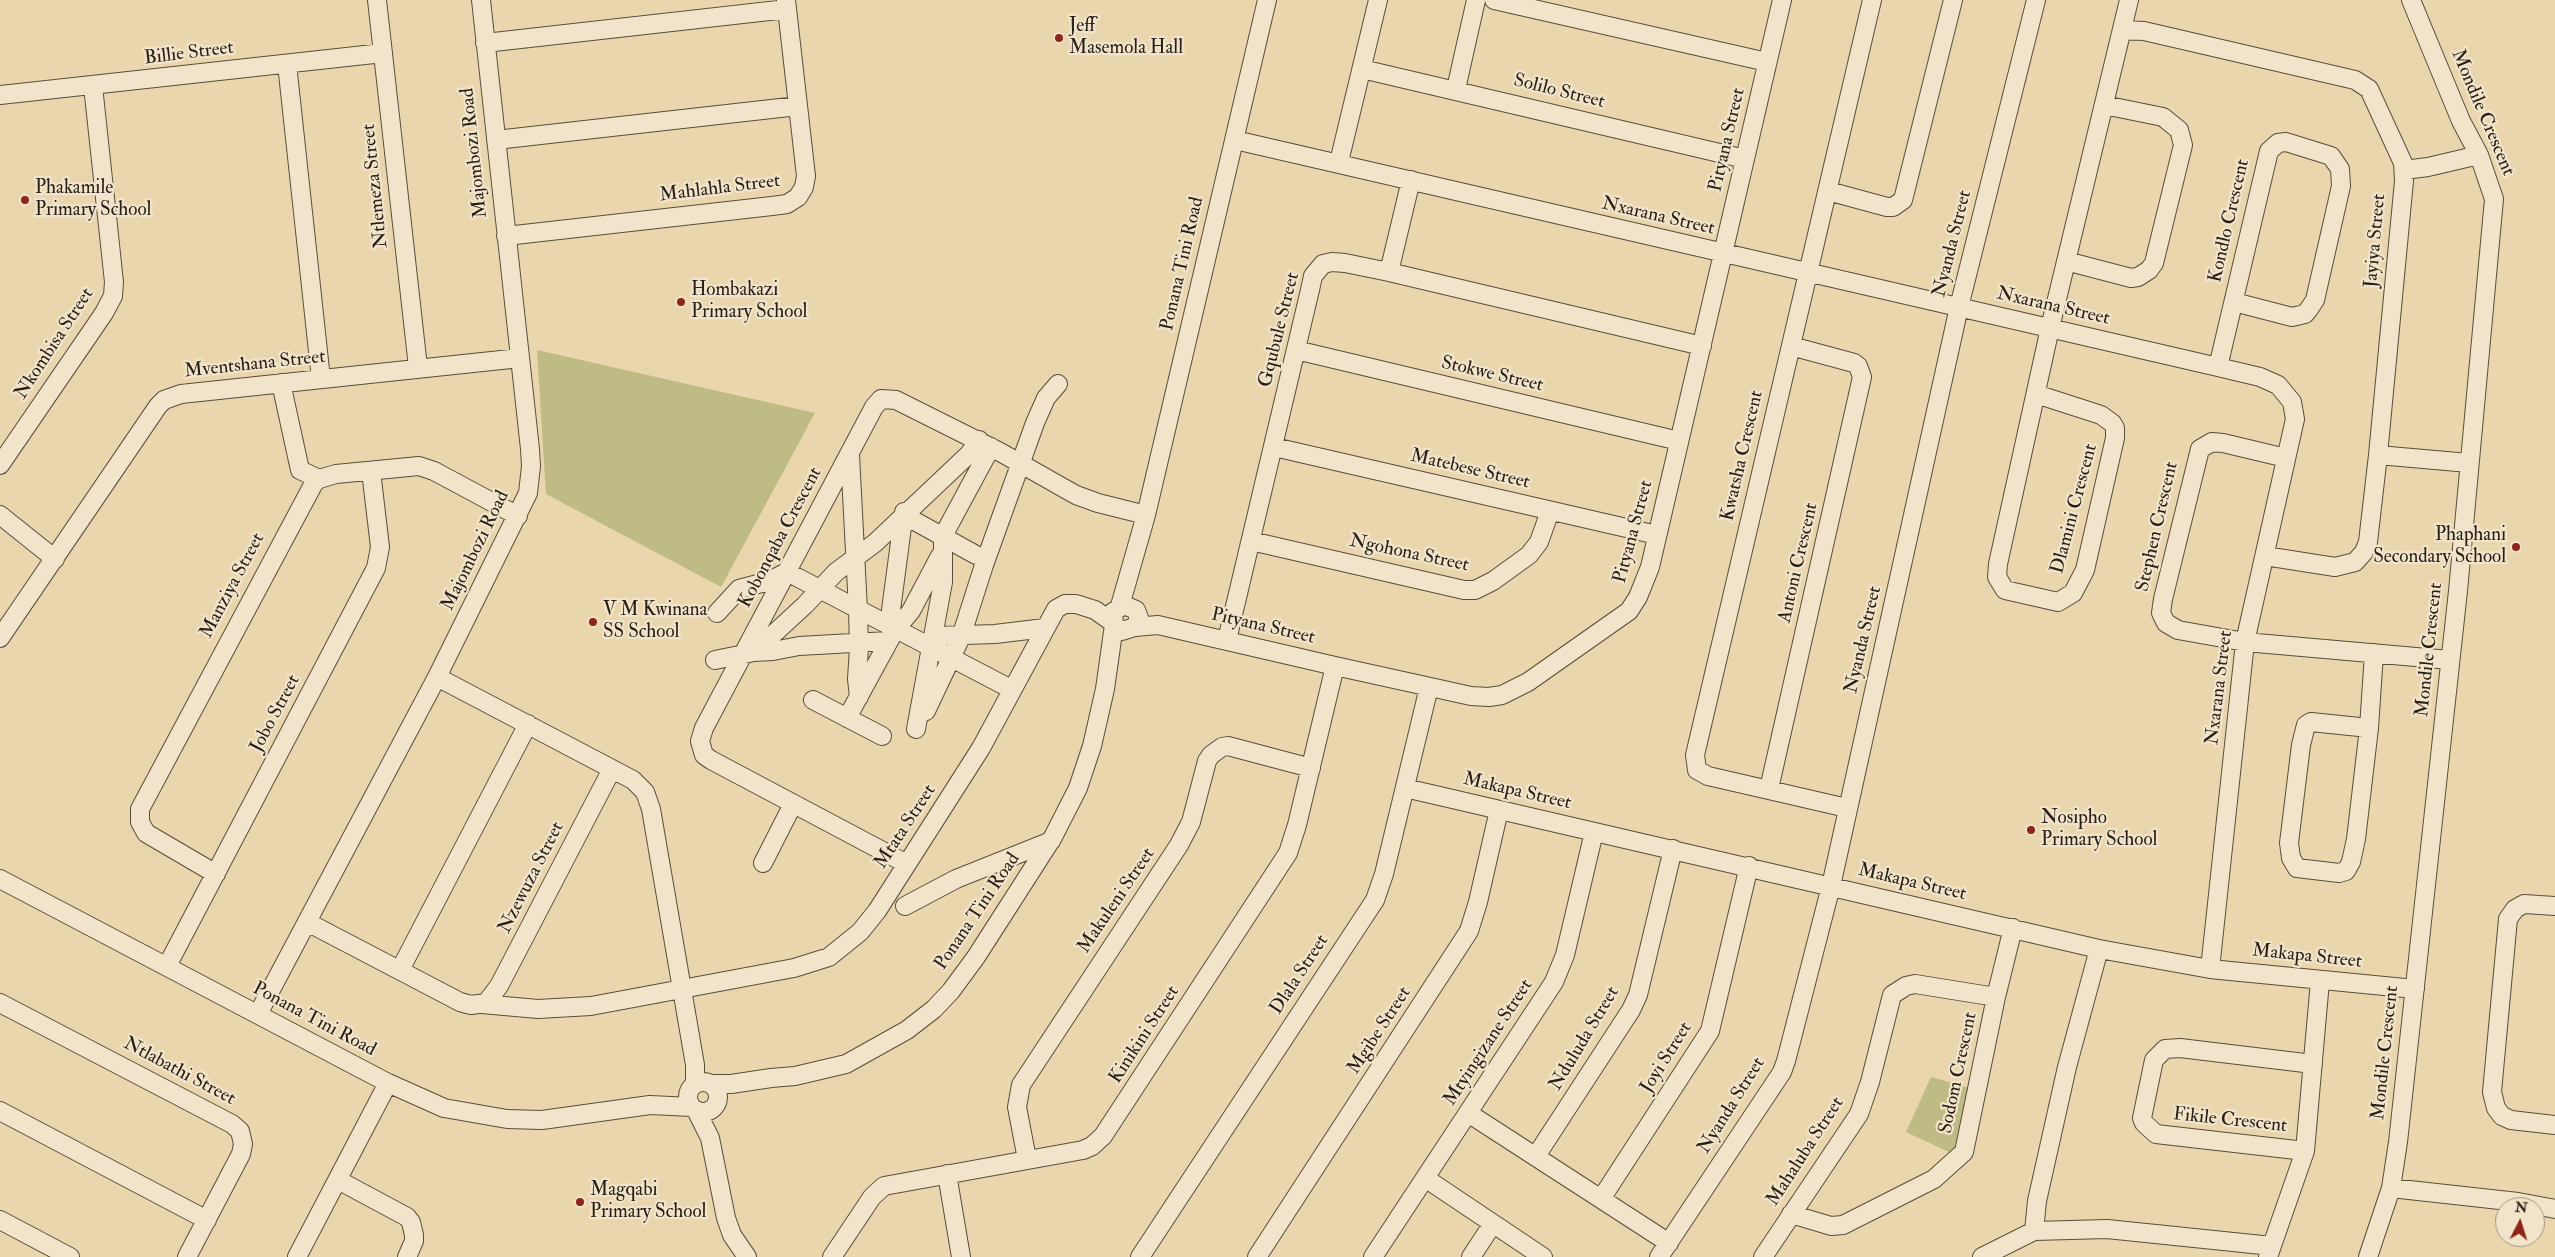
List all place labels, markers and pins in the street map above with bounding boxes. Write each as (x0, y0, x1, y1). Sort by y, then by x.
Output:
place label: Jeff Masemola Hall (1069, 16, 1183, 60)
marker: Jeff Masemola Hall (1053, 32, 1065, 44)
place label: Phakamile Primary School (35, 178, 151, 222)
marker: Phakamile Primary School (19, 194, 31, 206)
place label: Hombakazi Primary School (691, 280, 807, 324)
marker: Hombakazi Primary School (675, 296, 687, 308)
place label: Phaphani Secondary School (2373, 525, 2506, 569)
marker: Phaphani Secondary School (2510, 541, 2522, 553)
place label: V M Kwinana SS School (603, 600, 707, 644)
marker: V M Kwinana SS School (587, 616, 599, 628)
place label: Nosipho Primary School (2041, 808, 2157, 852)
marker: Nosipho Primary School (2025, 824, 2037, 836)
place label: Magqabi Primary School (590, 1180, 706, 1224)
marker: Magqabi Primary School (574, 1196, 586, 1208)

